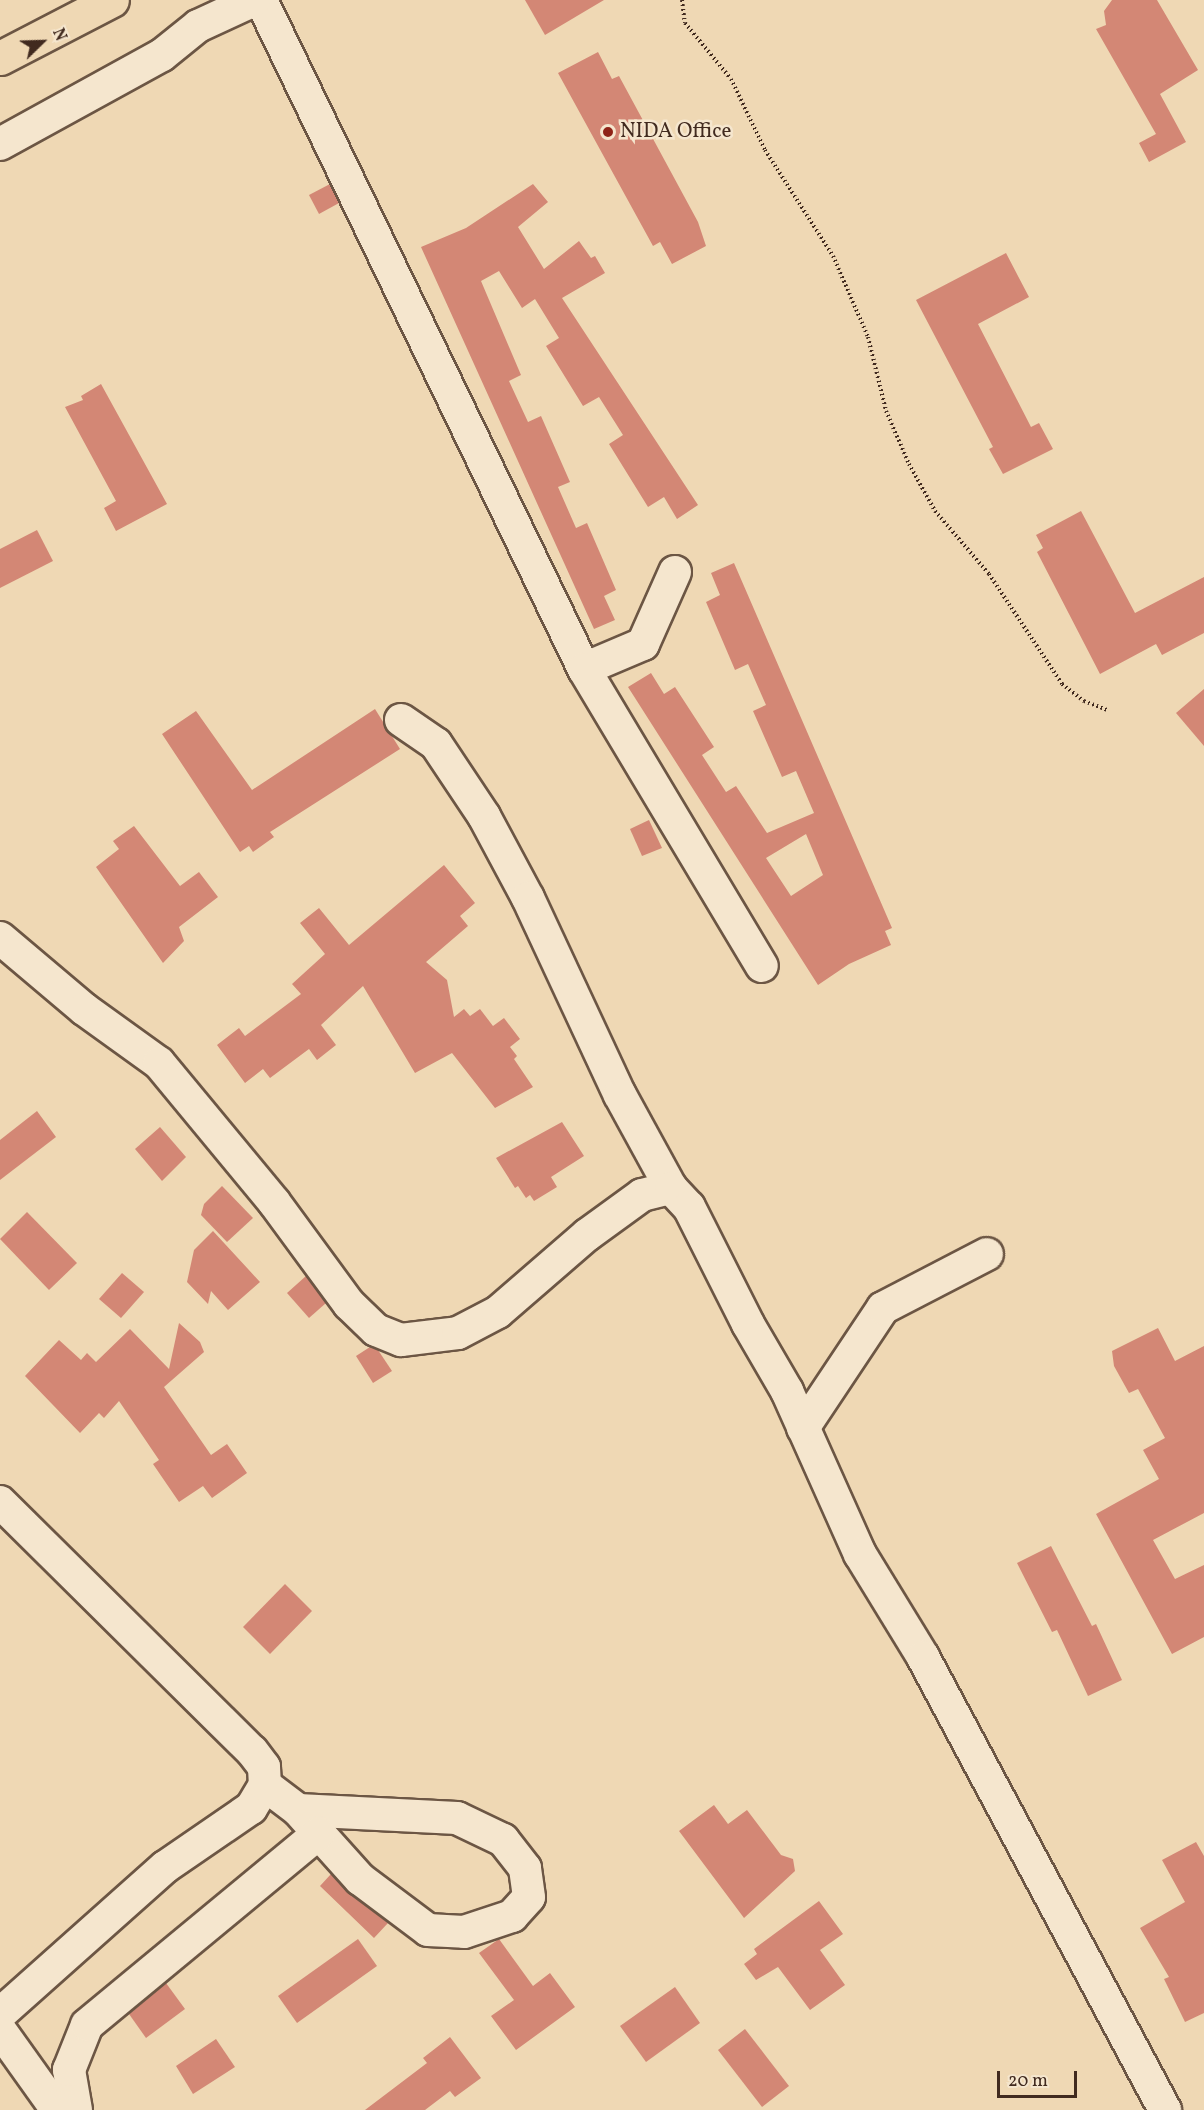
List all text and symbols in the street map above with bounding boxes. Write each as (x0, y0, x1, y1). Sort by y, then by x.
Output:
north arrow (12, 12, 72, 72)
text: N (46, 25, 71, 45)
place label: NIDA Office (620, 119, 732, 145)
marker: NIDA Office (601, 125, 615, 139)
scale bar (1000, 2059, 1080, 2097)
text: 20 m (1008, 2069, 1048, 2094)

